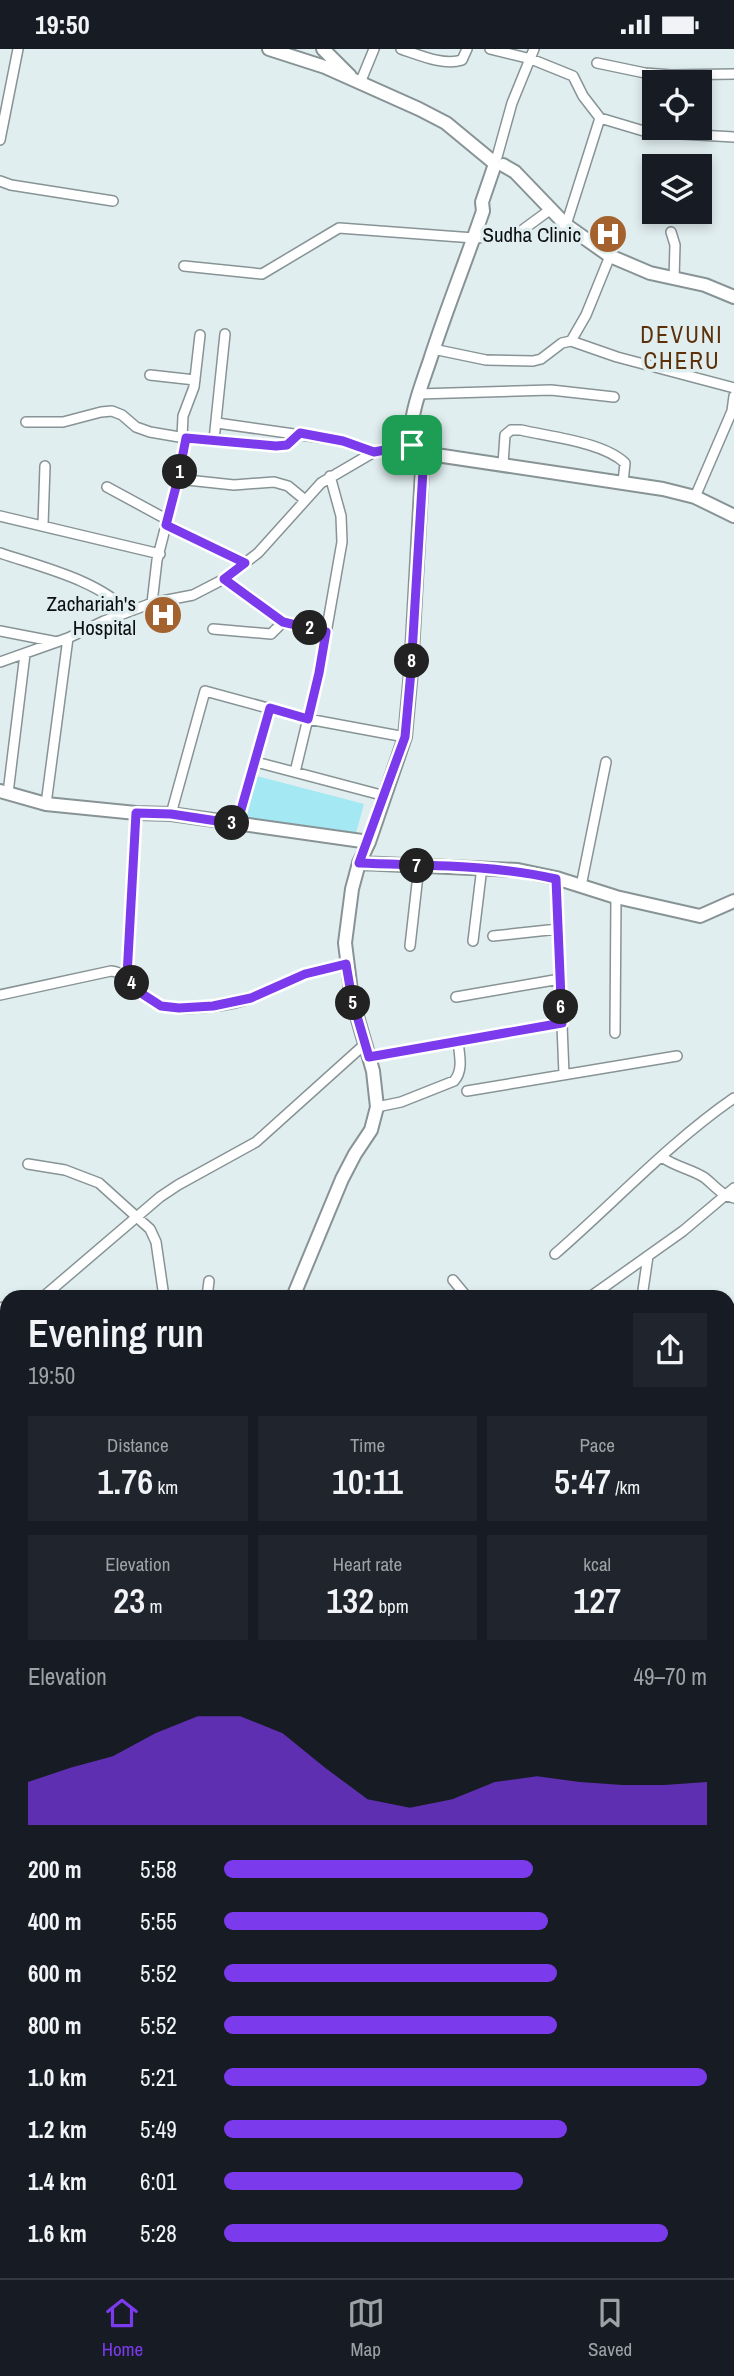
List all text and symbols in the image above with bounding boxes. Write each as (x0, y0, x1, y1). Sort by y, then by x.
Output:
text: 19:50 (35, 7, 90, 42)
map controls (642, 70, 712, 224)
button: locate (642, 70, 712, 140)
button: layers (642, 154, 712, 224)
hospital icon: Sudha Clinic (587, 213, 629, 255)
place label: Sudha Clinic (482, 220, 581, 249)
district label: DEVUNI CHERU (640, 319, 724, 376)
pin (382, 415, 442, 475)
icon: arrive (393, 426, 431, 464)
pin: 1 (162, 455, 198, 489)
text: 1 (175, 458, 184, 484)
place label: Zachariah's Hospital (47, 589, 136, 642)
hospital icon: Zachariah's Hospital (142, 594, 184, 636)
pin: 2 (292, 611, 328, 645)
text: 2 (305, 614, 314, 640)
pin: 8 (394, 643, 430, 679)
text: 8 (407, 647, 416, 673)
pin: 3 (215, 805, 250, 841)
text: 3 (227, 809, 236, 835)
pin: 7 (400, 849, 434, 883)
text: 7 (412, 852, 421, 878)
pin: 4 (114, 965, 150, 1000)
text: 4 (127, 969, 136, 995)
pin: 5 (336, 985, 370, 1021)
text: 5 (348, 989, 357, 1015)
pin: 6 (544, 989, 578, 1025)
text: 6 (556, 993, 565, 1019)
text: Evening run (28, 1308, 204, 1359)
button: share (633, 1313, 707, 1387)
text: 19:50 (28, 1360, 75, 1391)
text: Distance (107, 1432, 169, 1458)
text: Time (350, 1432, 385, 1458)
text: Pace (579, 1432, 615, 1458)
text: 1.76 (97, 1458, 153, 1505)
text: 10:11 (332, 1458, 403, 1505)
text: 5:47 (554, 1458, 611, 1505)
text: km (153, 1474, 178, 1500)
text: /km (611, 1474, 640, 1500)
text: Elevation (105, 1551, 170, 1577)
text: Heart rate (333, 1551, 402, 1577)
text: kcal (583, 1551, 611, 1577)
text: 23 (113, 1577, 145, 1624)
text: 132 (326, 1577, 374, 1624)
text: 127 (573, 1577, 621, 1624)
text: m (145, 1593, 162, 1619)
text: bpm (374, 1593, 409, 1619)
text: Elevation (28, 1661, 107, 1692)
text: 49–70 m (634, 1661, 707, 1692)
text: 200 m (28, 1854, 81, 1885)
text: 5:58 (140, 1854, 177, 1885)
text: 400 m (28, 1906, 81, 1937)
text: 5:55 (140, 1906, 177, 1937)
text: 600 m (28, 1958, 81, 1989)
text: 5:52 (140, 1958, 177, 1989)
text: 800 m (28, 2010, 81, 2041)
text: 5:52 (140, 2010, 177, 2041)
text: 1.0 km (28, 2062, 87, 2093)
text: 5:21 (140, 2062, 177, 2093)
text: 1.2 km (28, 2114, 87, 2145)
text: 5:49 (140, 2114, 177, 2145)
text: 1.4 km (28, 2166, 87, 2197)
text: 6:01 (140, 2166, 177, 2197)
text: 1.6 km (28, 2218, 87, 2249)
text: 5:28 (140, 2218, 177, 2249)
tab: Home (102, 2294, 143, 2362)
tab: Map (347, 2294, 385, 2362)
tab: Saved (588, 2294, 632, 2362)

